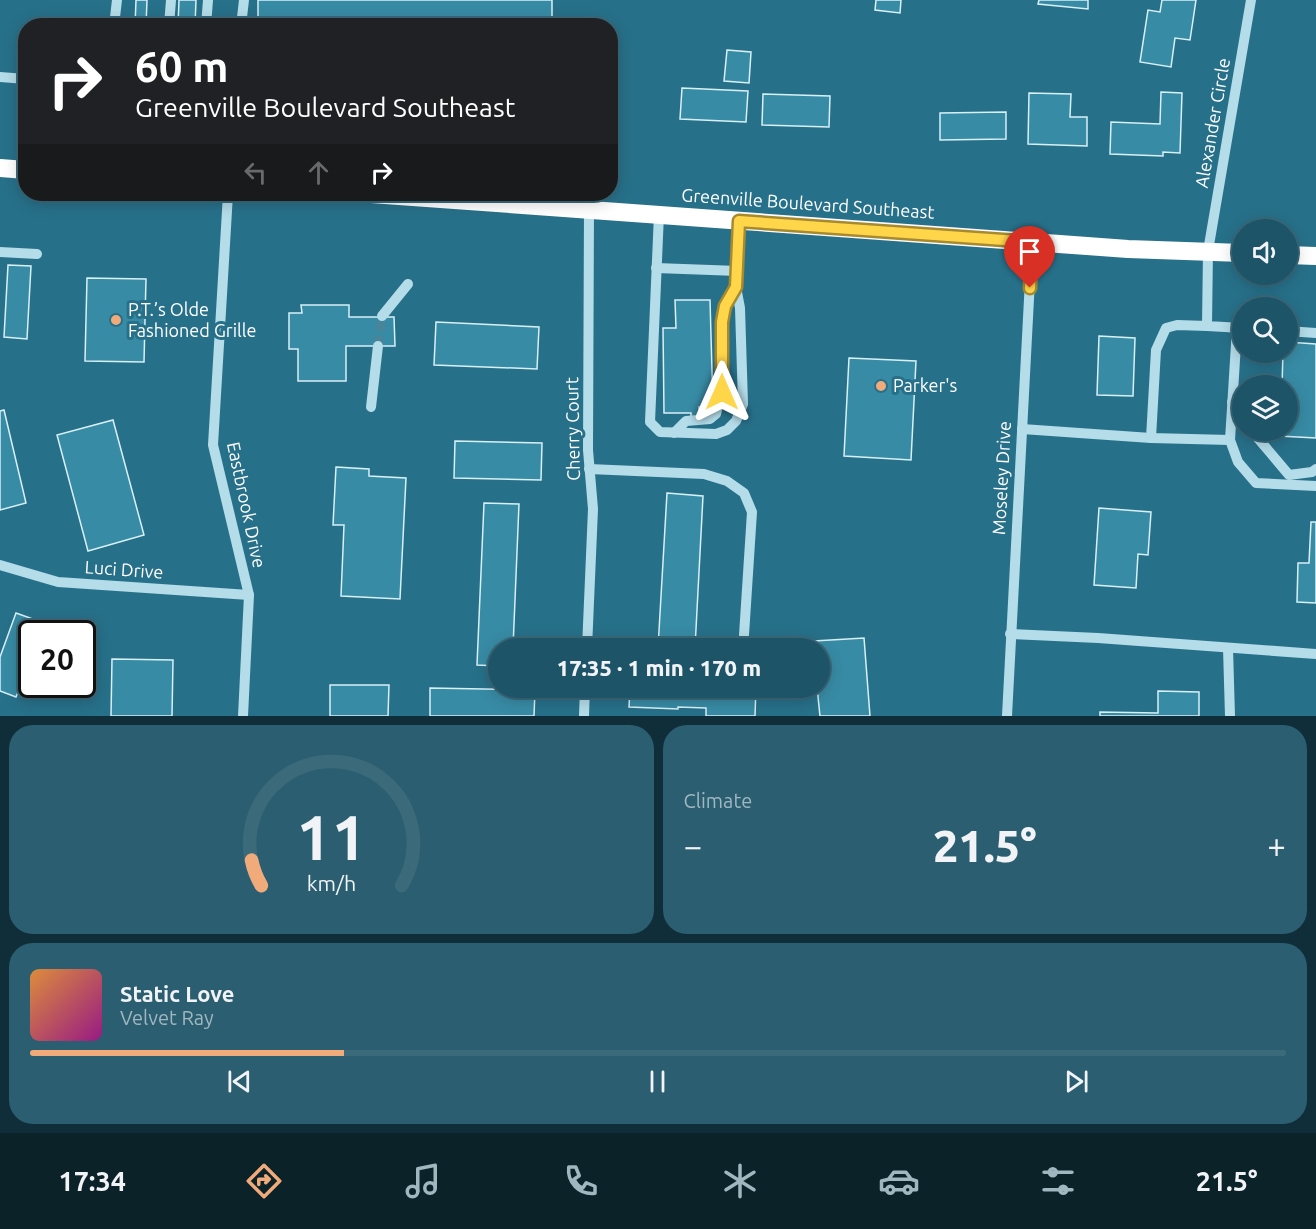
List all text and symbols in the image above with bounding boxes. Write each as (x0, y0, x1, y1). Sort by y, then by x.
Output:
icon: right (36, 42, 114, 120)
text: 60 m (135, 43, 229, 90)
street label: Alexander Circle (1191, 56, 1233, 189)
text: Greenville Boulevard Southeast (135, 92, 515, 122)
icon: left (239, 156, 272, 189)
icon: ahead (302, 156, 335, 189)
icon: right (365, 156, 398, 189)
street label: Greenville Boulevard Southeast (681, 184, 935, 222)
map controls (1232, 219, 1298, 441)
button: sound (1232, 219, 1298, 285)
pin (1004, 226, 1055, 288)
icon: arrive (1013, 235, 1046, 268)
button: search (1232, 297, 1298, 363)
place label: P.T.’s Olde Fashioned Grille (128, 299, 256, 340)
marker: P.T.’s Olde Fashioned Grille (109, 313, 123, 327)
position arrow (690, 360, 754, 424)
place label: Parker's (893, 375, 958, 395)
button: layers (1232, 375, 1298, 441)
street label: Cherry Court (561, 377, 583, 481)
marker: Parker's (874, 379, 888, 393)
street label: Moseley Drive (988, 421, 1014, 535)
street label: Eastbrook Drive (224, 440, 270, 570)
street label: Luci Drive (84, 556, 164, 582)
speed limit sign: 20 (18, 620, 96, 698)
text: 17:35 · 1 min · 170 m (557, 655, 761, 680)
text: Climate (684, 789, 752, 812)
text: 11 (296, 802, 366, 872)
text: 21.5° (933, 820, 1037, 871)
text: − (684, 827, 702, 864)
text: + (1267, 827, 1286, 864)
text: km/h (306, 872, 356, 896)
text: Static Love (120, 981, 235, 1006)
text: Velvet Ray (120, 1006, 214, 1029)
icon: previous (223, 1065, 256, 1098)
icon: pause (641, 1065, 674, 1098)
icon: next (1060, 1065, 1093, 1098)
icon: directions (243, 1160, 285, 1202)
icon: music (402, 1160, 444, 1202)
icon: phone (560, 1160, 602, 1202)
icon: climate (719, 1160, 761, 1202)
icon: car (878, 1160, 920, 1202)
icon: filters (1037, 1160, 1079, 1202)
text: 17:34 (58, 1166, 126, 1196)
text: 21.5° (1196, 1166, 1258, 1196)

